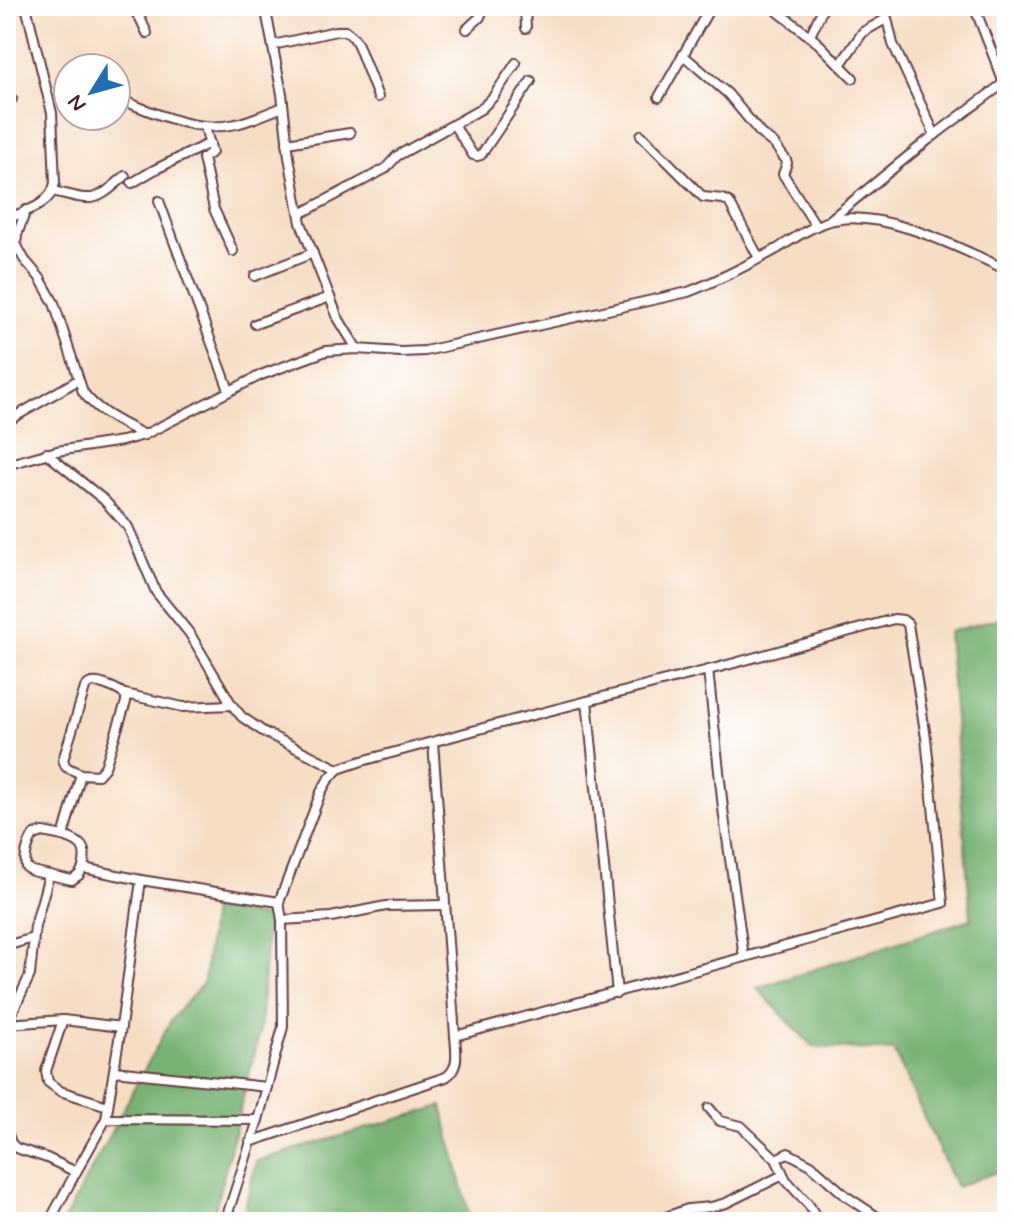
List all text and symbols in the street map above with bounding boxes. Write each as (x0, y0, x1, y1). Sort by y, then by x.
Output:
north arrow (52, 52, 132, 132)
text: N (62, 89, 93, 117)

